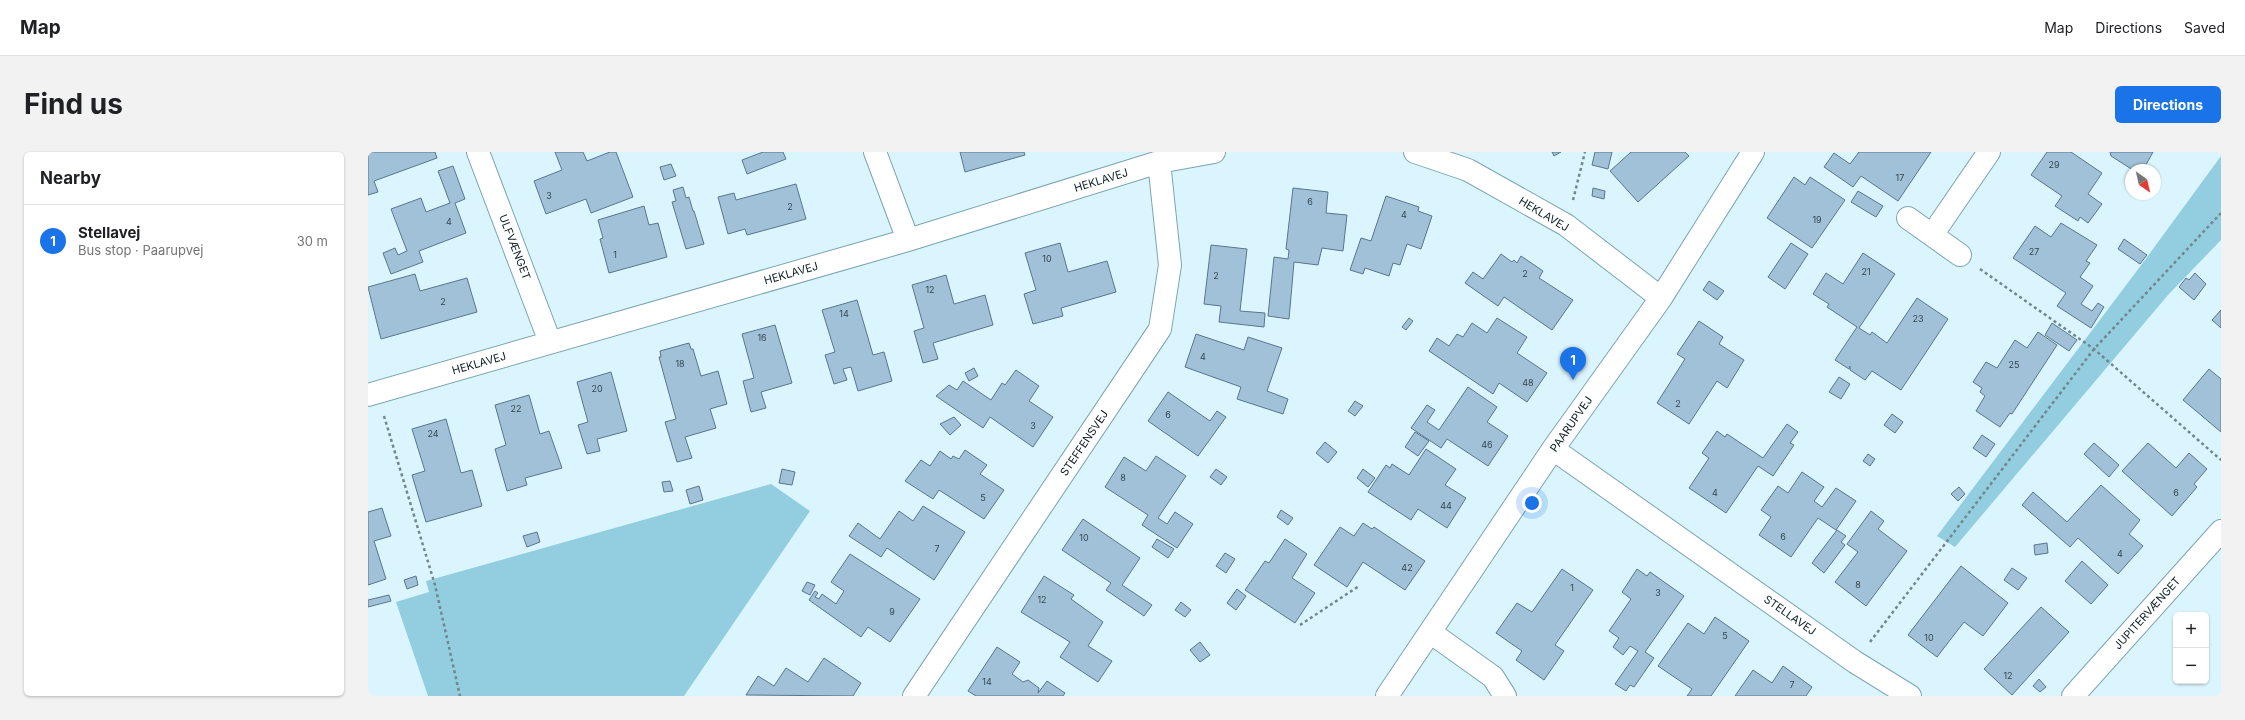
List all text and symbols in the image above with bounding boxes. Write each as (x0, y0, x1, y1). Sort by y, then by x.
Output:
text: Map (20, 16, 61, 39)
text: Map (2044, 19, 2073, 36)
text: Directions (2095, 19, 2162, 36)
text: Saved (2184, 19, 2225, 36)
button: Directions (2115, 86, 2221, 123)
text: Find us (24, 87, 123, 121)
house number: 29 (2048, 159, 2060, 170)
north arrow (2125, 164, 2161, 200)
street label: HEKLAVEJ (1072, 165, 1130, 195)
text: Nearby (40, 168, 101, 188)
house number: 17 (1896, 172, 1904, 183)
house number: 3 (546, 190, 552, 201)
street label: HEKLAVEJ (1517, 194, 1571, 234)
house number: 6 (1307, 196, 1313, 207)
house number: 2 (787, 201, 793, 212)
house number: 4 (1401, 209, 1407, 220)
street label: ULFVÆNGET (496, 212, 534, 282)
house number: 19 (1812, 214, 1822, 225)
house number: 4 (446, 216, 452, 227)
text: Stellavej (78, 223, 140, 242)
text: 1 (50, 233, 56, 249)
text: 30 m (297, 233, 328, 249)
text: Bus stop · Paarupvej (78, 242, 203, 258)
house number: 27 (2029, 246, 2039, 257)
house number: 1 (613, 249, 617, 260)
house number: 10 (1042, 253, 1052, 264)
street label: HEKLAVEJ (762, 259, 820, 287)
house number: 21 (1861, 266, 1871, 277)
house number: 2 (1522, 268, 1528, 279)
house number: 2 (1213, 270, 1219, 281)
house number: 12 (925, 284, 935, 295)
house number: 2 (440, 296, 446, 307)
house number: 14 (839, 308, 849, 319)
house number: 23 (1912, 313, 1924, 324)
house number: 16 (757, 332, 767, 343)
pin: 1 (1560, 347, 1586, 380)
street label: HEKLAVEJ (450, 349, 508, 377)
house number: 4 (1200, 351, 1206, 362)
house number: 18 (675, 358, 685, 369)
house number: 25 (2009, 359, 2019, 370)
house number: 48 (1522, 377, 1534, 388)
house number: 20 (591, 383, 603, 394)
street label: PAARUPVEJ (1547, 394, 1595, 454)
house number: 2 (1675, 398, 1681, 409)
house number: 22 (511, 403, 521, 414)
street label: STEFFENSVEJ (1057, 407, 1111, 479)
house number: 6 (1165, 409, 1171, 420)
house number: 3 (1030, 420, 1036, 431)
house number: 24 (427, 428, 439, 439)
house number: 46 (1481, 439, 1493, 450)
house number: 8 (1120, 472, 1126, 483)
house number: 4 (1712, 487, 1718, 498)
house number: 6 (2173, 487, 2179, 498)
house number: 5 (980, 492, 986, 503)
your location (1522, 493, 1542, 513)
house number: 44 (1440, 500, 1452, 511)
house number: 6 (1780, 531, 1786, 542)
house number: 10 (1079, 532, 1089, 543)
house number: 7 (934, 543, 940, 554)
house number: 4 (2117, 548, 2123, 559)
house number: 42 (1401, 562, 1413, 573)
street label: JUPITERVÆNGET (2111, 574, 2183, 652)
house number: 8 (1855, 579, 1861, 590)
house number: 1 (1570, 582, 1574, 593)
house number: 3 (1655, 587, 1661, 598)
street label: STELLAVEJ (1761, 592, 1819, 638)
house number: 12 (1037, 594, 1047, 605)
house number: 9 (889, 606, 895, 617)
map controls (2173, 612, 2209, 684)
button: + (2173, 612, 2209, 648)
house number: 5 (1722, 630, 1728, 641)
house number: 10 (1924, 632, 1934, 643)
button: − (2173, 648, 2209, 684)
house number: 12 (2003, 670, 2013, 681)
house number: 14 (982, 676, 992, 687)
house number: 7 (1789, 679, 1795, 690)

